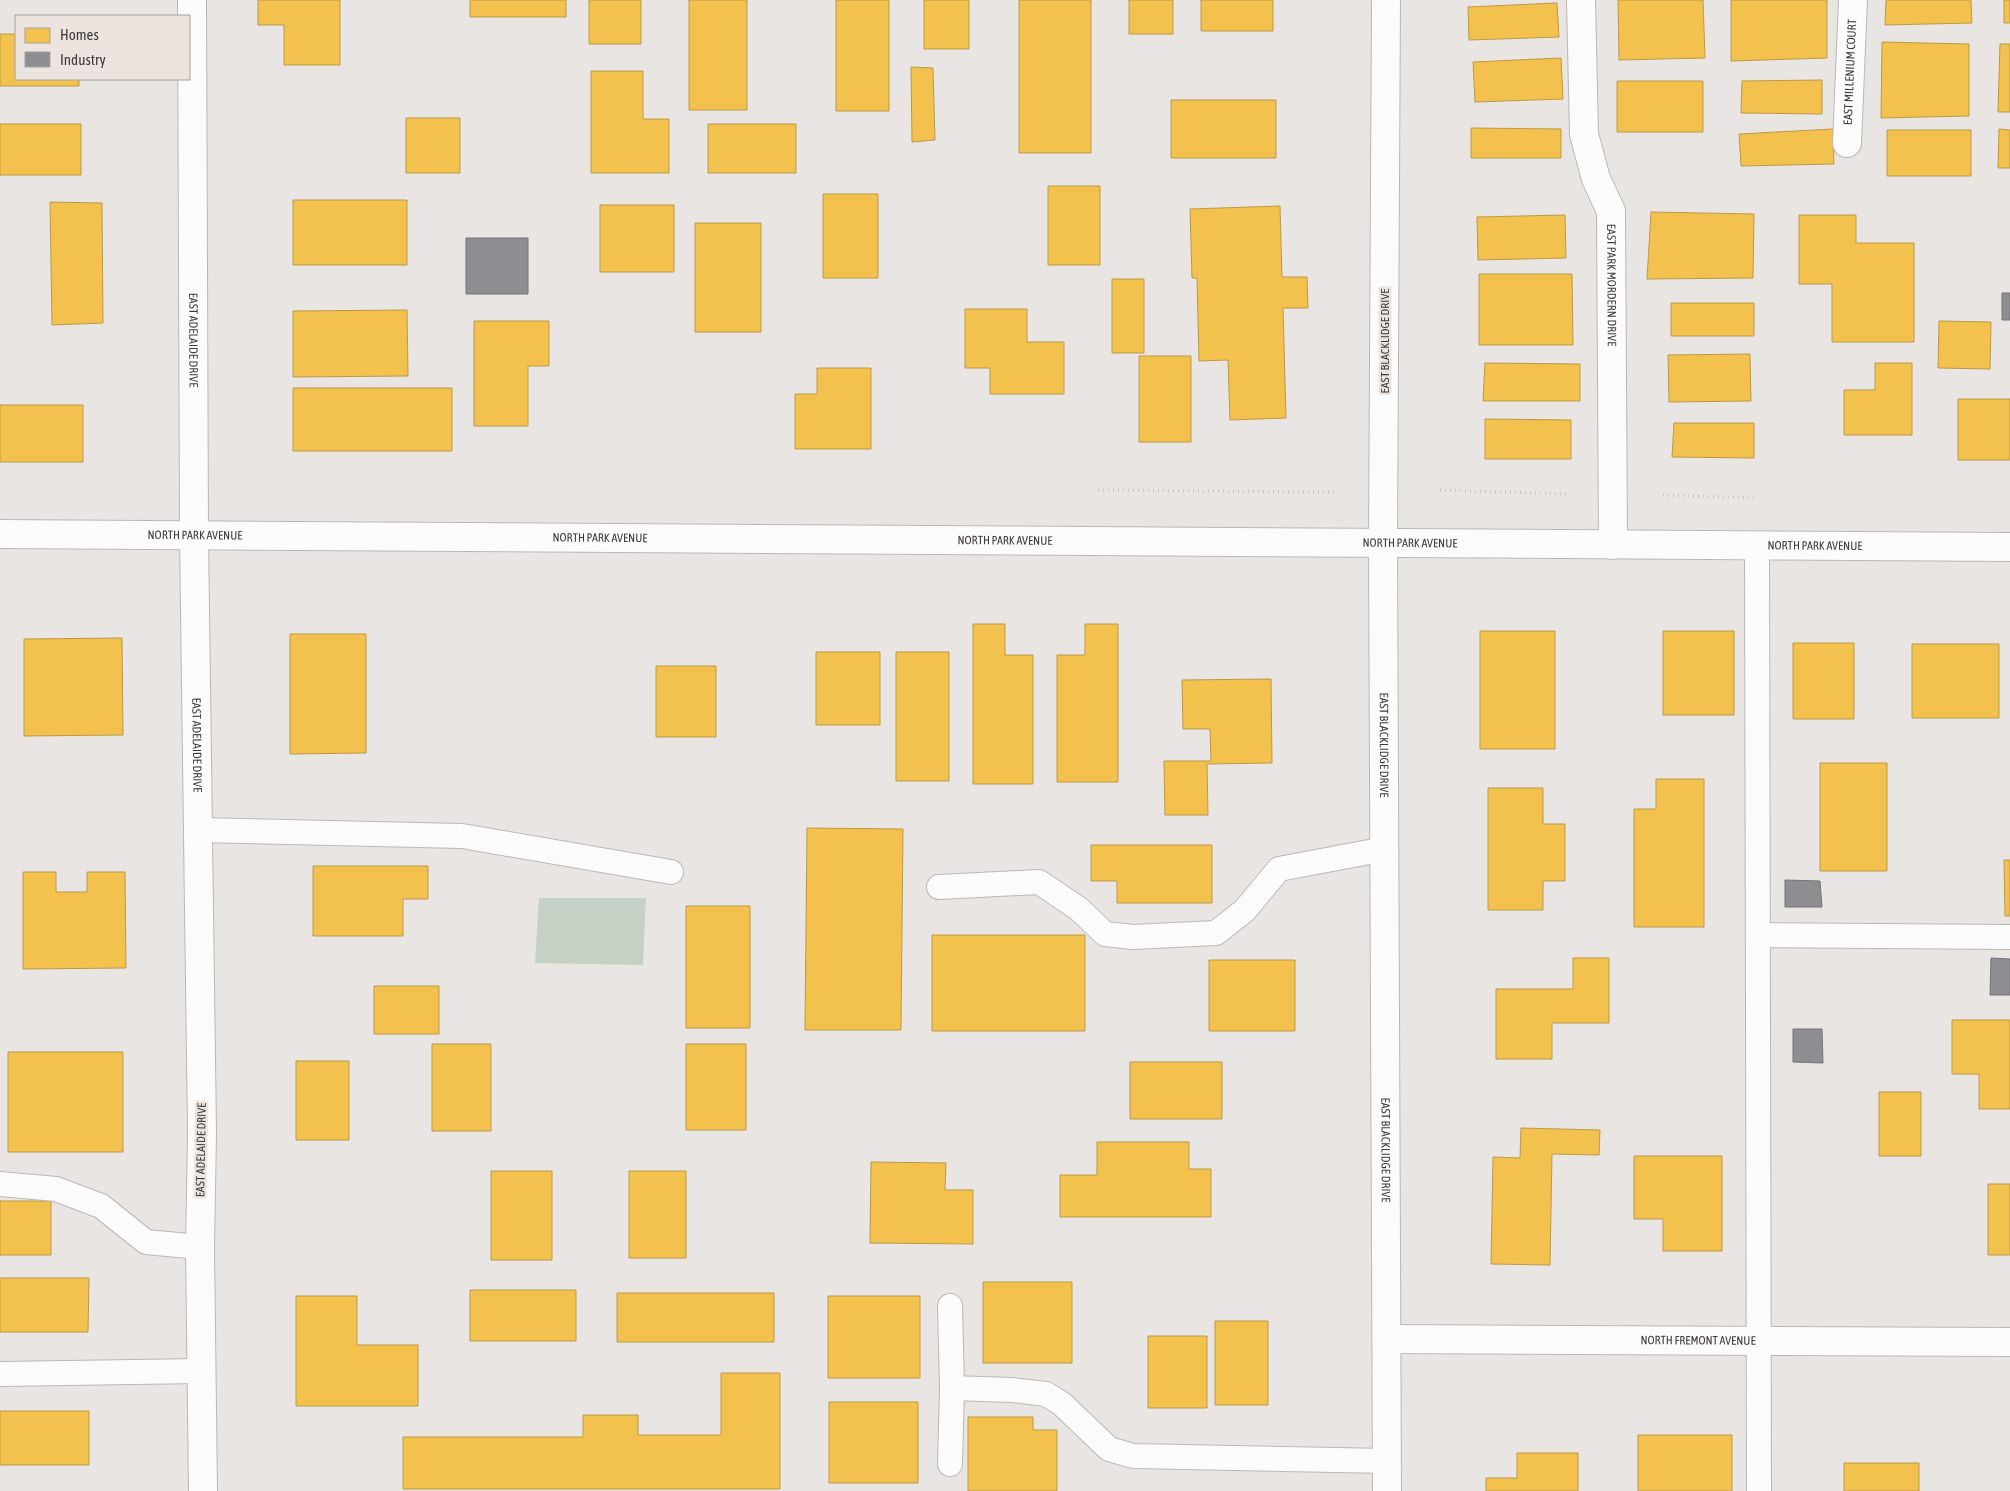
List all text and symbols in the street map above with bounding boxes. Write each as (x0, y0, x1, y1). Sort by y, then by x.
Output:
legend (15, 15, 190, 80)
street label: EAST MILLENIUM COURT (1841, 18, 1859, 125)
text: Homes (60, 26, 99, 43)
text: Industry (60, 51, 106, 68)
street label: EAST PARK MORDERN DRIVE (1604, 224, 1619, 346)
street label: EAST BLACKLIDGE DRIVE (1378, 289, 1392, 393)
street label: EAST ADELAIDE DRIVE (186, 293, 200, 387)
street label: NORTH PARK AVENUE (148, 528, 242, 543)
street label: NORTH PARK AVENUE (553, 531, 647, 545)
street label: NORTH PARK AVENUE (957, 533, 1052, 548)
street label: NORTH PARK AVENUE (1362, 536, 1457, 550)
street label: NORTH PARK AVENUE (1767, 538, 1862, 553)
street label: EAST BLACKLIDGE DRIVE (1377, 692, 1391, 798)
street label: EAST ADELAIDE DRIVE (189, 698, 204, 792)
street label: EAST BLACKLIDGE DRIVE (1378, 1097, 1393, 1203)
street label: EAST ADELAIDE DRIVE (193, 1103, 209, 1197)
street label: NORTH FREMONT AVENUE (1640, 1333, 1756, 1348)

